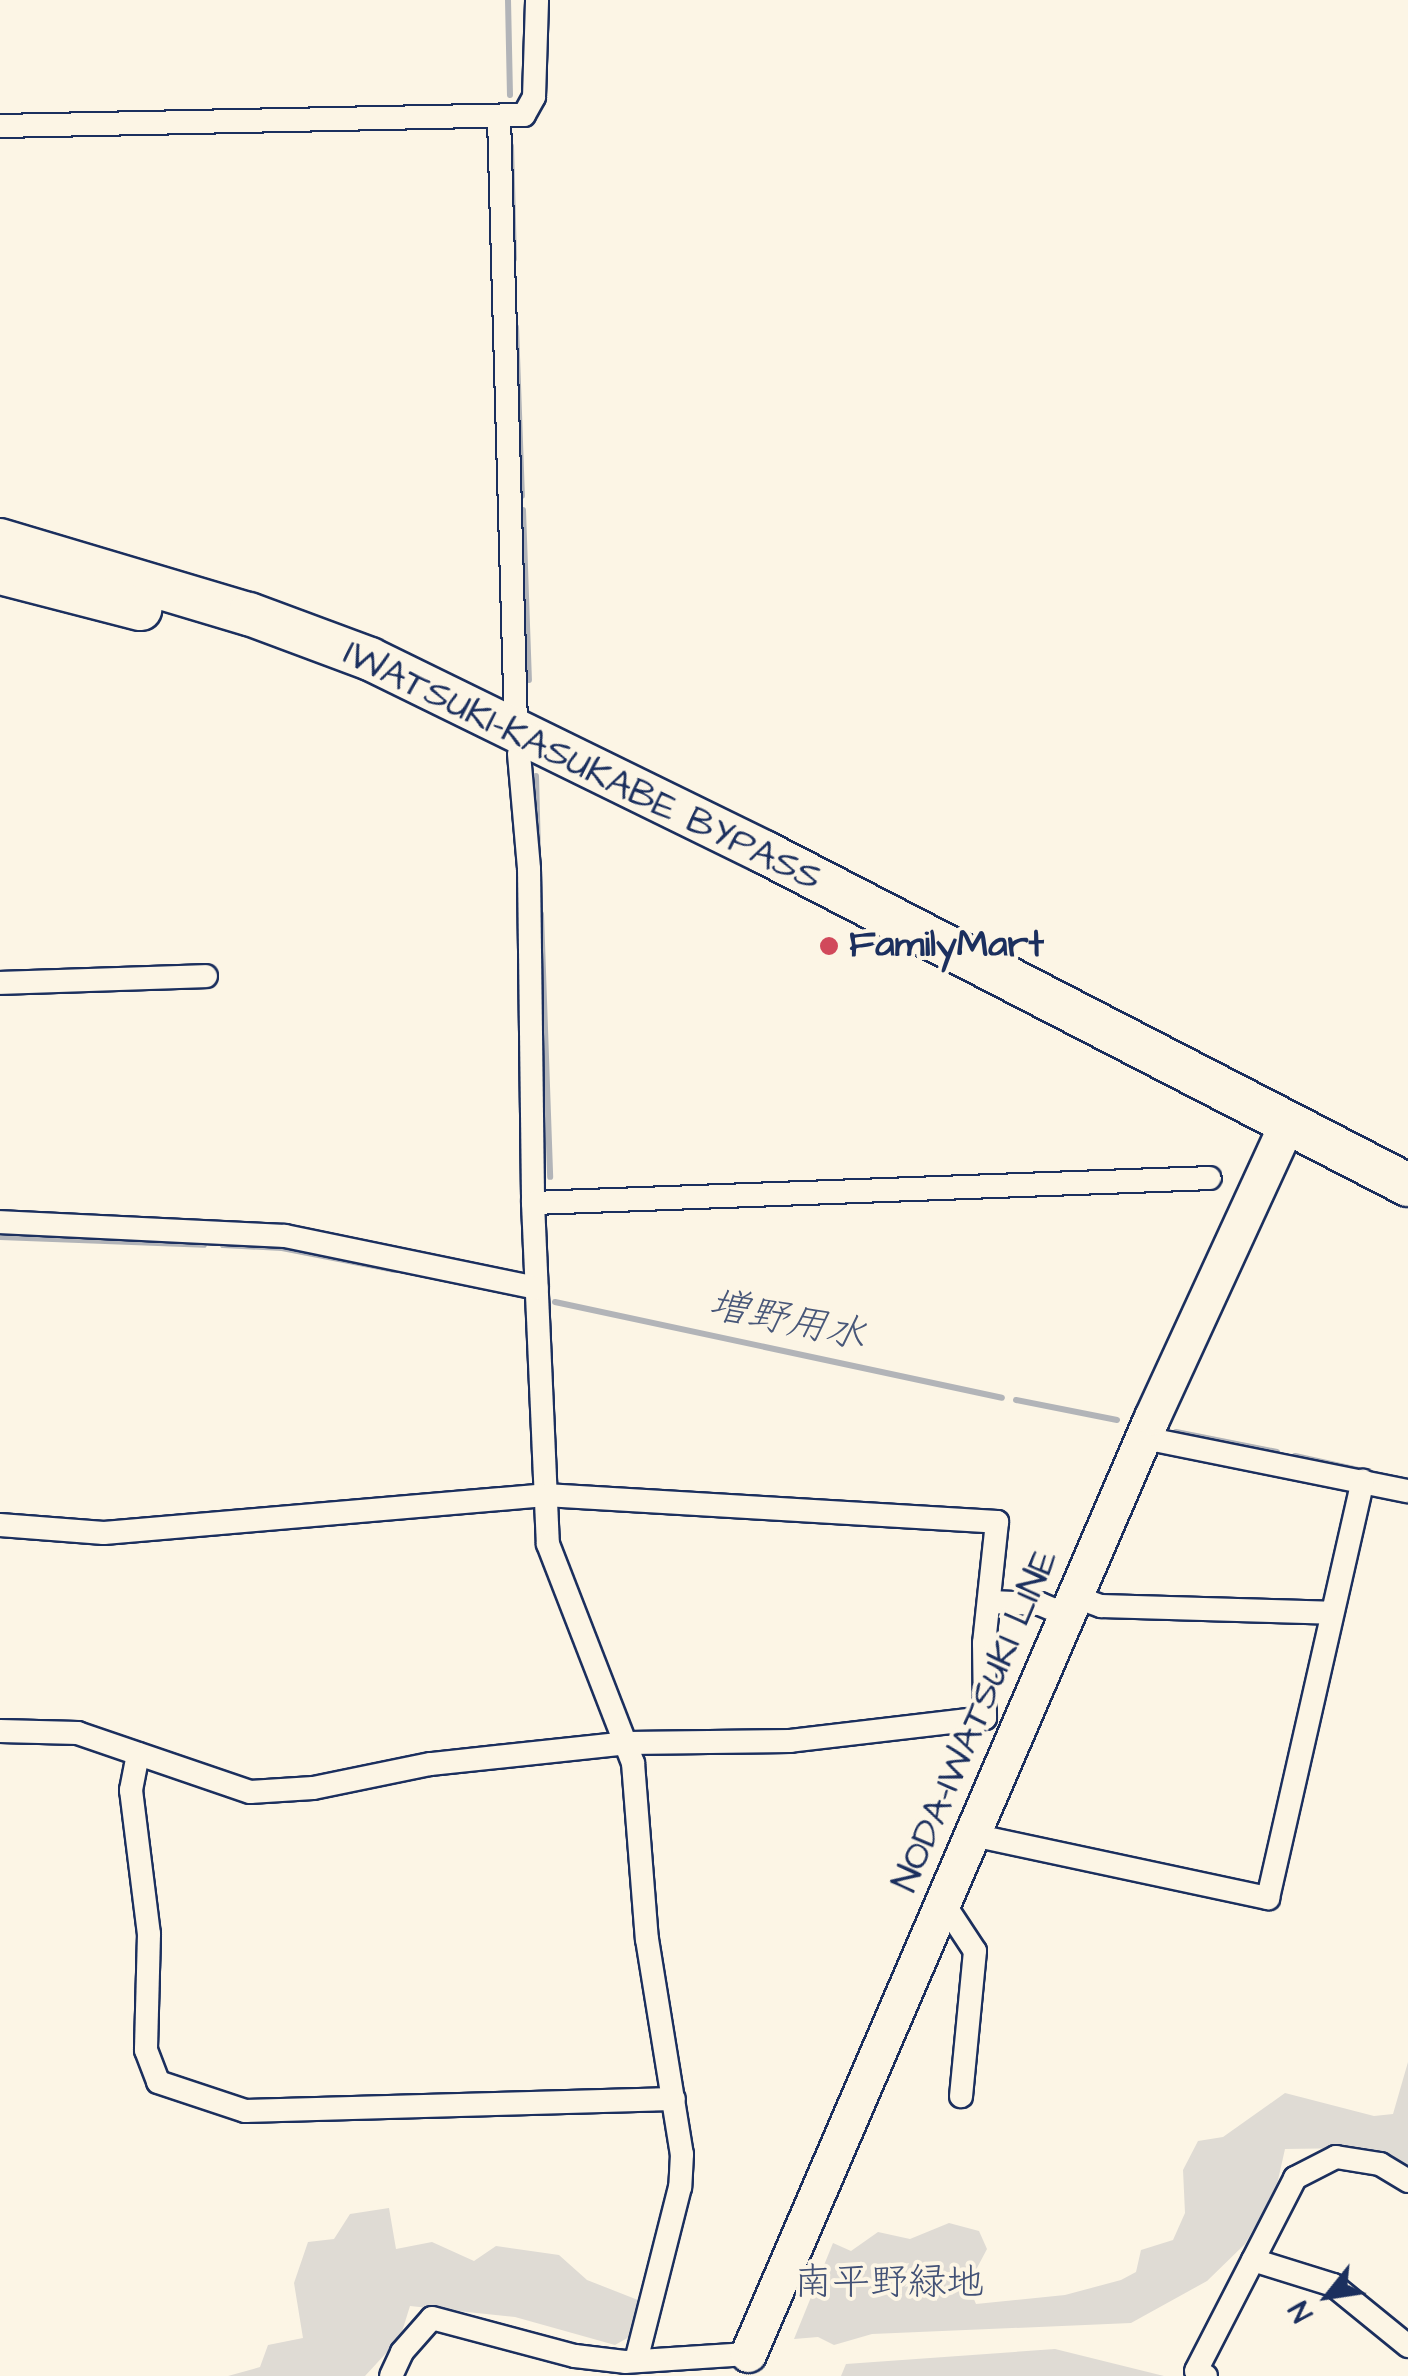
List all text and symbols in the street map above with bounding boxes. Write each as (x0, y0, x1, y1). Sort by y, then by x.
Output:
street label: IWATSUKI-KASUKABE BYPASS (336, 631, 828, 903)
place label: FamilyMart (849, 923, 1044, 969)
marker: FamilyMart (818, 935, 840, 957)
water label: 増野用水 (704, 1281, 870, 1361)
street label: NODA-IWATSUKI LINE (883, 1543, 1069, 1899)
north arrow (1278, 2246, 1378, 2346)
park label: 南平野緑地 (794, 2261, 984, 2307)
text: N (1280, 2294, 1323, 2329)

